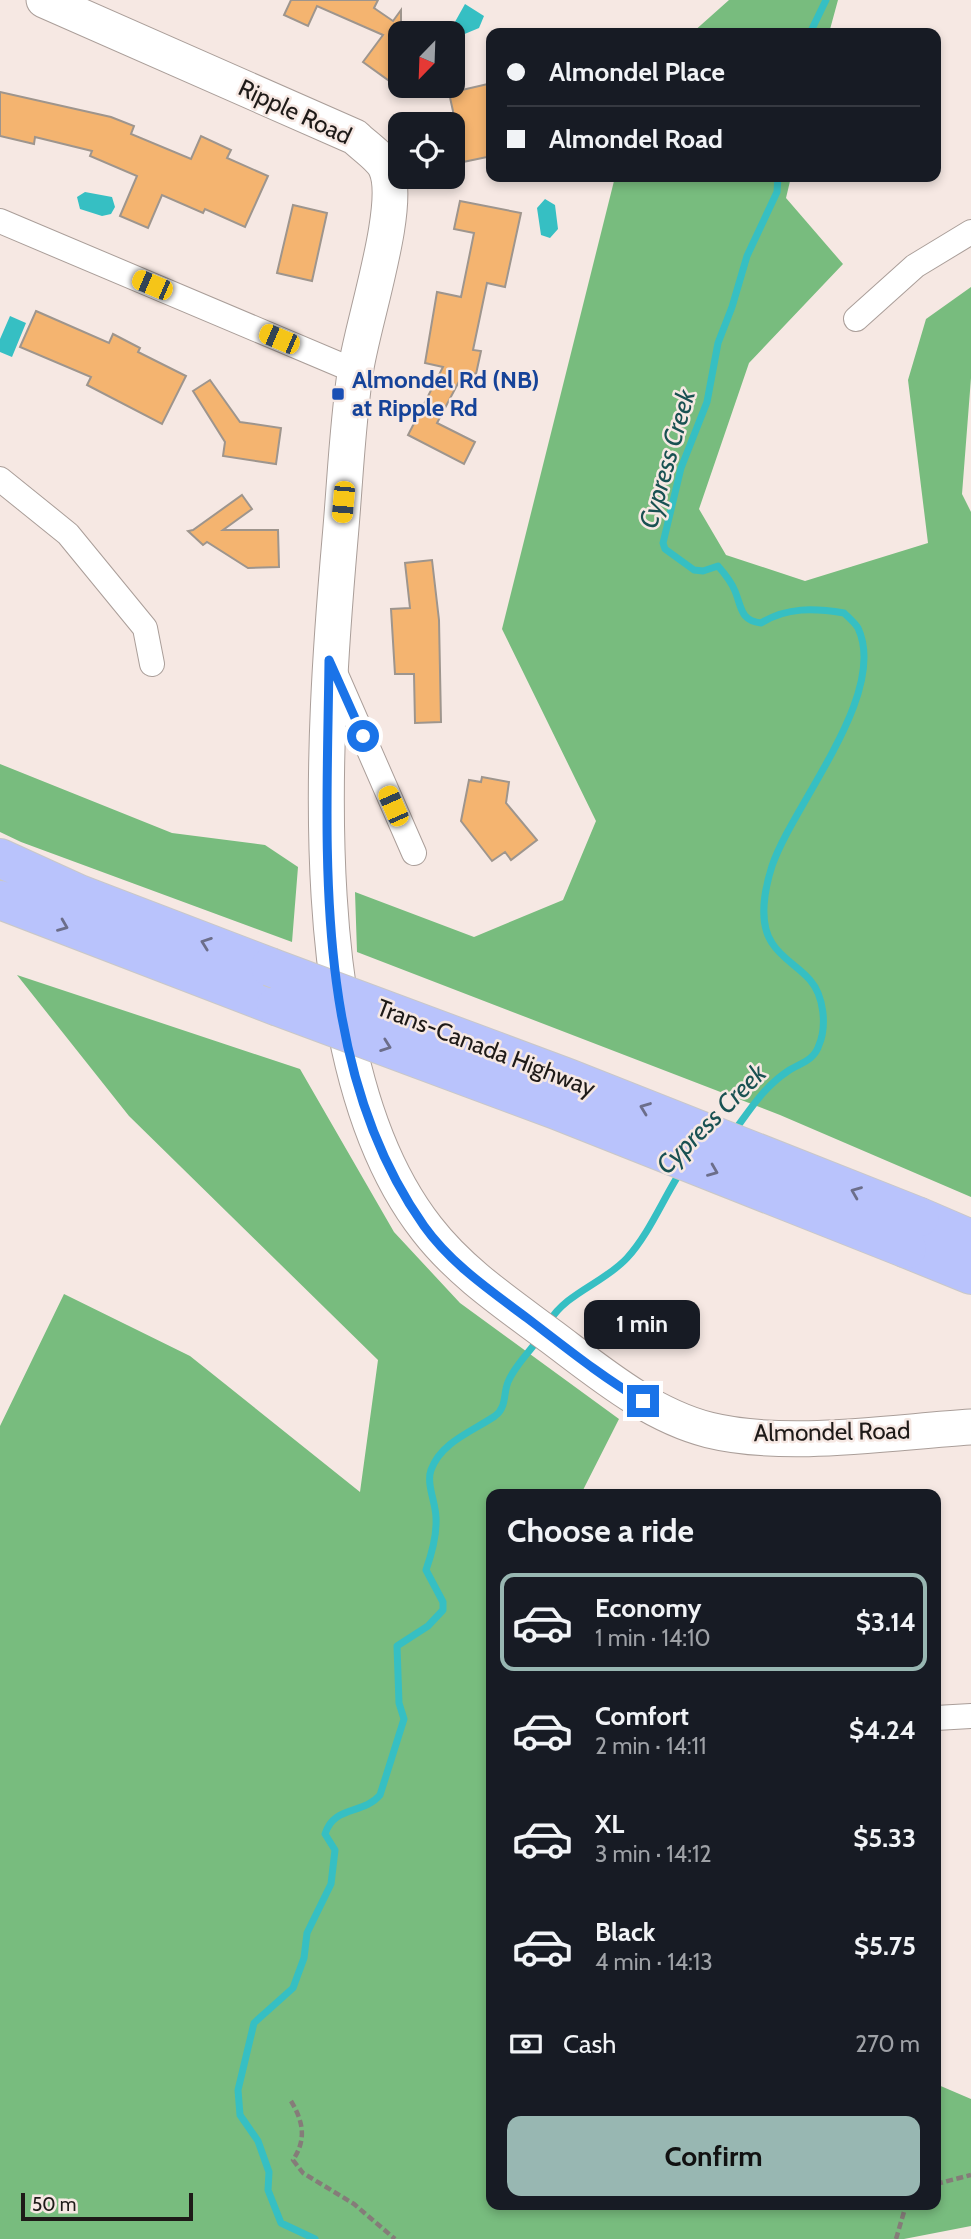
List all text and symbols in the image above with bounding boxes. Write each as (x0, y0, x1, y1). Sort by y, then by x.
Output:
north arrow (388, 21, 466, 98)
map controls (388, 21, 465, 189)
text: Almondel Place (549, 56, 725, 88)
street label: Ripple Road (234, 73, 356, 150)
button: locate (388, 112, 465, 189)
text: Almondel Road (549, 123, 723, 155)
car (129, 267, 176, 303)
car (256, 321, 303, 357)
place label: Almondel Rd (NB) at Ripple Rd (352, 365, 539, 422)
water label: Cypress Creek (632, 385, 702, 532)
marker: Almondel Rd (NB) at Ripple Rd (330, 386, 346, 402)
car (331, 480, 356, 524)
route start (347, 720, 379, 752)
car (375, 783, 412, 829)
one-way arrow (57, 917, 69, 931)
one-way arrow (200, 938, 212, 952)
street label: Trans-Canada Highway (373, 992, 600, 1103)
one-way arrow (379, 1038, 391, 1052)
water label: Cypress Creek (649, 1057, 773, 1181)
one-way arrow (639, 1102, 651, 1116)
one-way arrow (706, 1162, 718, 1176)
one-way arrow (851, 1186, 863, 1200)
callout: 1 min (585, 1300, 701, 1348)
text: 1 min (616, 1310, 668, 1338)
route end (627, 1385, 659, 1417)
street label: Almondel Road (753, 1416, 911, 1447)
text: Choose a ride (507, 1511, 694, 1550)
icon: car (511, 1591, 574, 1654)
text: Economy (595, 1592, 701, 1624)
text: $3.14 (856, 1606, 916, 1638)
text: 1 min · 14:10 (595, 1624, 711, 1652)
icon: car (511, 1699, 574, 1762)
text: Comfort (595, 1700, 689, 1732)
text: $4.24 (849, 1714, 916, 1746)
text: 2 min · 14:11 (595, 1732, 707, 1760)
icon: car (511, 1807, 574, 1870)
text: XL (595, 1808, 624, 1840)
text: $5.33 (853, 1822, 916, 1854)
text: 3 min · 14:12 (595, 1840, 711, 1868)
icon: car (511, 1915, 574, 1978)
text: Black (595, 1916, 655, 1948)
text: $5.75 (854, 1930, 916, 1962)
text: 4 min · 14:13 (595, 1948, 713, 1976)
icon: cash (507, 2025, 545, 2063)
text: Cash (563, 2028, 616, 2060)
text: 270 m (855, 2030, 920, 2058)
button: Confirm (507, 2116, 920, 2196)
scale bar (21, 2190, 192, 2222)
text: 50 m (32, 2193, 76, 2216)

